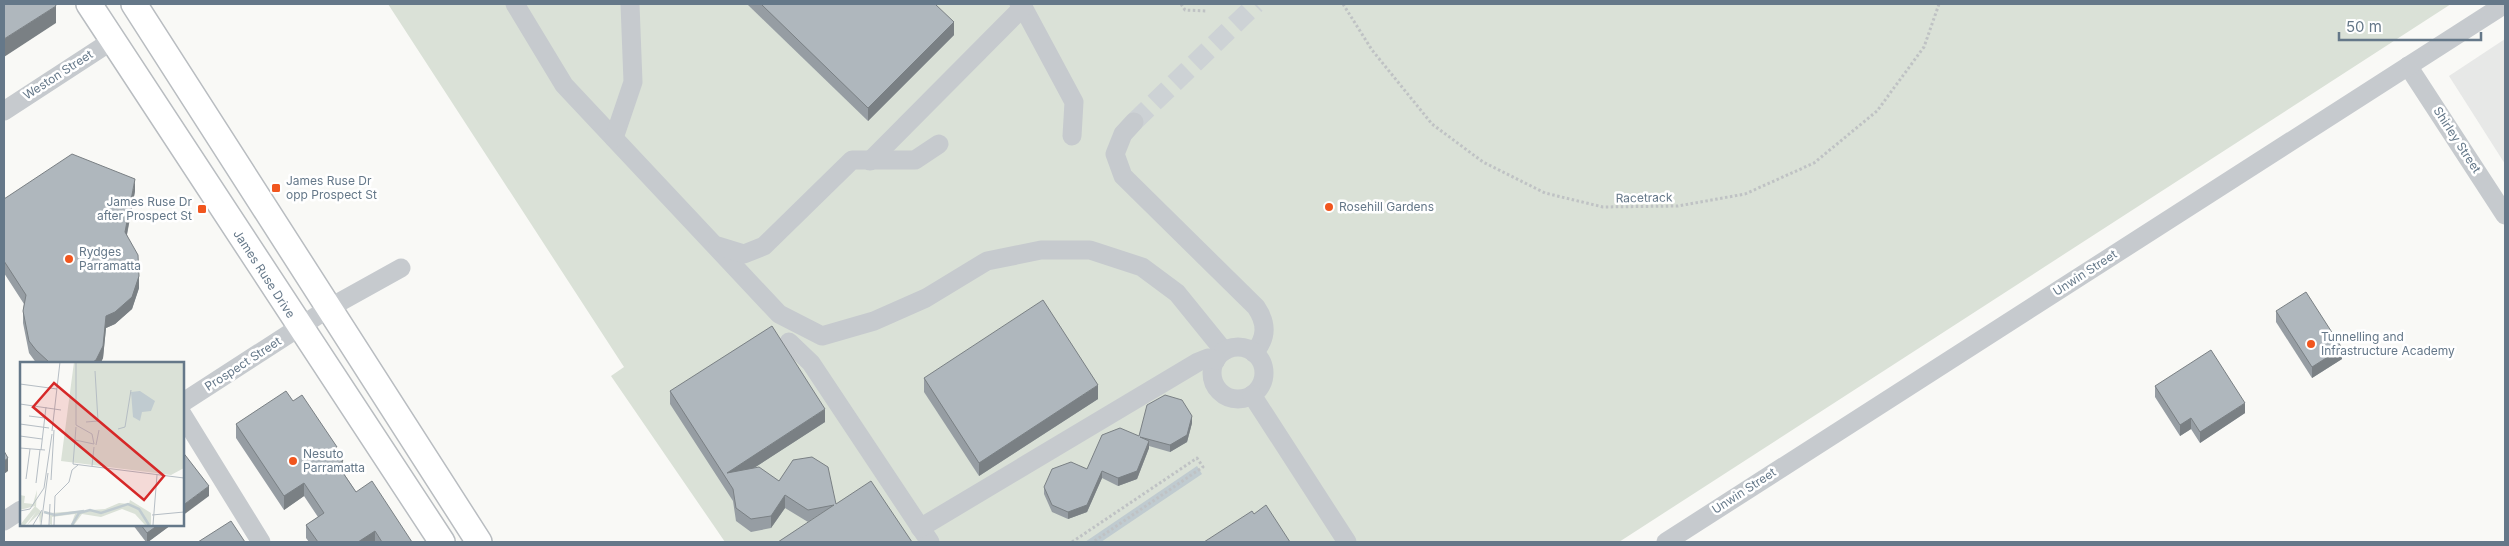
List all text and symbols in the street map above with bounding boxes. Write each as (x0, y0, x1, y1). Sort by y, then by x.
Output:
scale bar (2339, 10, 2482, 42)
text: 50 m (2346, 17, 2382, 36)
street label: Weston Street (20, 46, 95, 103)
street label: Shirley Street (2430, 104, 2484, 176)
place label: James Ruse Dr opp Prospect St (286, 173, 377, 202)
marker: James Ruse Dr opp Prospect St (270, 182, 282, 194)
street label: Racetrack (1615, 189, 1673, 205)
place label: James Ruse Dr after Prospect St (97, 194, 192, 223)
place label: Rosehill Gardens (1339, 199, 1434, 214)
marker: Rosehill Gardens (1323, 201, 1335, 213)
marker: James Ruse Dr after Prospect St (196, 203, 208, 215)
street label: James Ruse Drive (230, 227, 299, 321)
place label: Rydges Parramatta (79, 244, 141, 273)
street label: Unwin Street (2050, 246, 2120, 299)
marker: Rydges Parramatta (63, 253, 75, 265)
place label: Tunnelling and Infrastructure Academy (2321, 329, 2455, 358)
street label: Prospect Street (202, 333, 284, 394)
marker: Tunnelling and Infrastructure Academy (2305, 338, 2317, 350)
inset map (20, 362, 184, 526)
place label: Nesuto Parramatta (303, 446, 365, 475)
marker: Nesuto Parramatta (287, 455, 299, 467)
street label: Unwin Street (1709, 464, 1779, 517)

